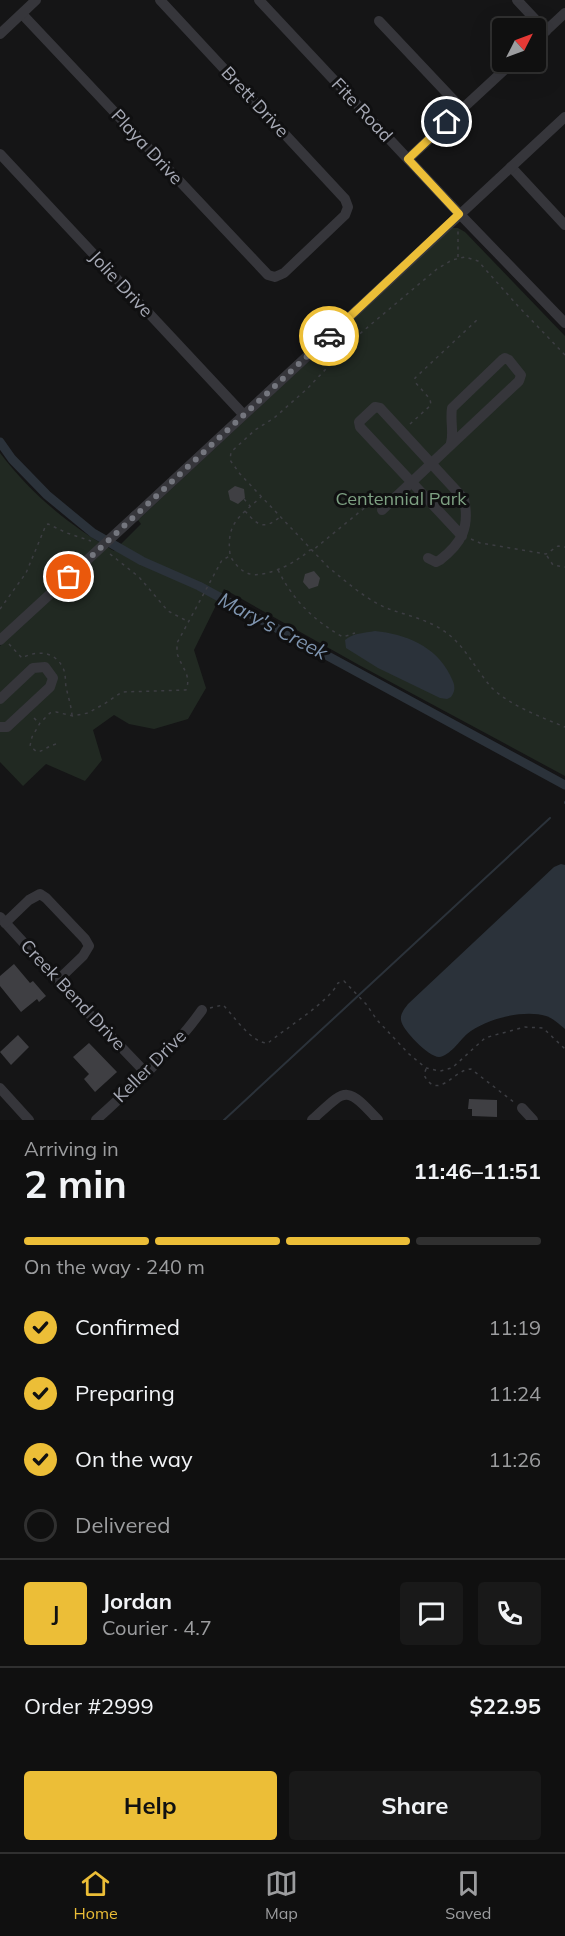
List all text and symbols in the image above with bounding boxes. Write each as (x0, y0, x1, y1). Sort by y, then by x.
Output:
north arrow (492, 18, 546, 72)
map controls (492, 18, 546, 72)
street label: Brett Drive (217, 61, 294, 142)
street label: Fite Road (327, 73, 398, 146)
pin (421, 96, 472, 147)
street label: Playa Drive (107, 104, 188, 189)
icon: home (430, 105, 463, 138)
street label: Jolie Drive (85, 246, 158, 322)
courier (299, 306, 359, 366)
icon: car (313, 320, 346, 353)
park label: Centennial Park (335, 487, 467, 510)
pin (43, 551, 94, 602)
icon: bag (52, 560, 85, 593)
water label: Mary's Creek (214, 586, 333, 665)
street label: Creek Bend Drive (16, 934, 131, 1055)
street label: Keller Drive (108, 1024, 191, 1107)
text: Arriving in (24, 1136, 119, 1161)
text: 11:46–11:51 (413, 1157, 541, 1185)
text: 2 min (24, 1159, 127, 1208)
text: On the way · 240 m (24, 1254, 205, 1279)
icon: check (24, 1311, 57, 1344)
text: Confirmed (75, 1313, 180, 1341)
text: 11:19 (488, 1315, 541, 1340)
icon: check (24, 1377, 57, 1410)
text: Preparing (75, 1379, 175, 1407)
text: 11:24 (488, 1381, 541, 1406)
icon: check (24, 1443, 57, 1476)
text: On the way (75, 1445, 193, 1473)
text: 11:26 (488, 1447, 541, 1472)
text: Delivered (75, 1511, 170, 1539)
button: chat (400, 1582, 463, 1645)
button: phone (478, 1582, 541, 1645)
text: Jordan (102, 1587, 172, 1615)
text: J (52, 1599, 59, 1627)
text: Courier · 4.7 (102, 1615, 212, 1640)
text: Order #2999 (24, 1692, 154, 1720)
text: $22.95 (470, 1692, 541, 1720)
button: Help (24, 1771, 277, 1840)
button: Share (289, 1771, 541, 1840)
tab: Home (74, 1867, 118, 1923)
tab: Map (265, 1867, 298, 1923)
tab: Saved (445, 1867, 491, 1923)

